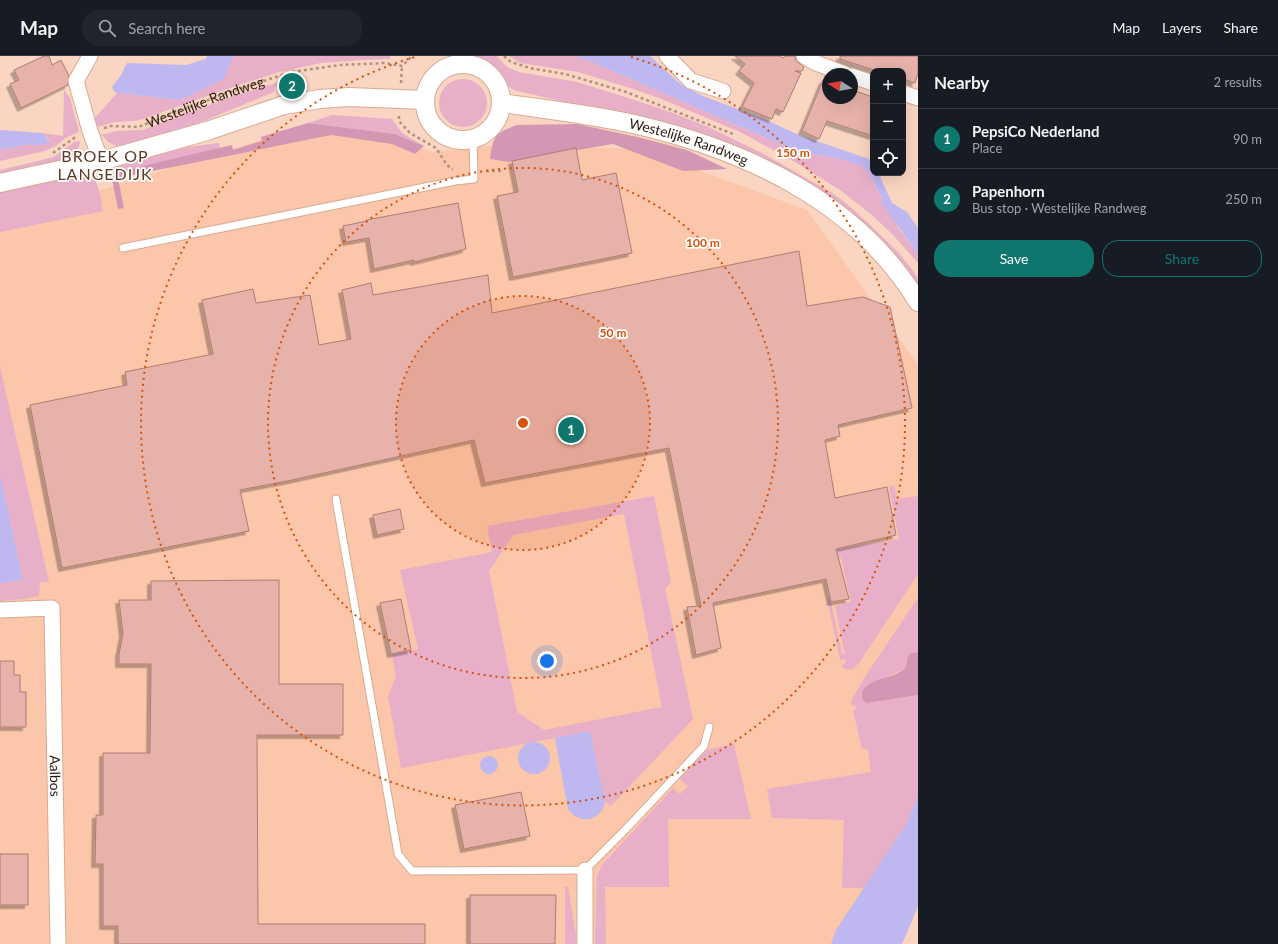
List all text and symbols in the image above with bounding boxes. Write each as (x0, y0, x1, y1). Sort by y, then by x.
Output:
search box (82, 10, 362, 46)
text: Map (20, 16, 58, 39)
icon: search (96, 17, 118, 39)
text: Search here (128, 19, 206, 37)
text: Map (1112, 19, 1140, 36)
text: Layers (1162, 19, 1202, 36)
text: Share (1224, 19, 1258, 36)
north arrow (822, 68, 858, 104)
map controls (870, 68, 906, 176)
button: + (870, 68, 906, 104)
pin: 2 (279, 71, 305, 101)
street label: Westelijke Randweg (144, 72, 266, 131)
text: Nearby (934, 72, 989, 93)
text: 2 results (1214, 74, 1262, 90)
button: − (870, 104, 906, 140)
street label: Westelijke Randweg (628, 114, 751, 168)
text: PepsiCo Nederland (972, 122, 1100, 140)
text: 1 (943, 131, 951, 147)
text: 90 m (1233, 131, 1262, 147)
button: locate (870, 140, 906, 176)
text: Place (972, 140, 1002, 156)
text: 150 m (776, 145, 810, 160)
district label: BROEK OP LANGEDIJK (57, 146, 153, 183)
text: Papenhorn (972, 182, 1045, 200)
text: 2 (943, 191, 951, 207)
text: 250 m (1225, 191, 1262, 207)
text: Bus stop · Westelijke Randweg (972, 200, 1146, 216)
text: 100 m (686, 235, 720, 250)
button: Save (934, 240, 1094, 277)
button: Share (1102, 240, 1262, 277)
text: 50 m (600, 325, 626, 340)
pin: 1 (558, 415, 584, 445)
centre of rings (516, 416, 530, 430)
your location (537, 651, 557, 671)
street label: Aalbos (47, 755, 64, 797)

